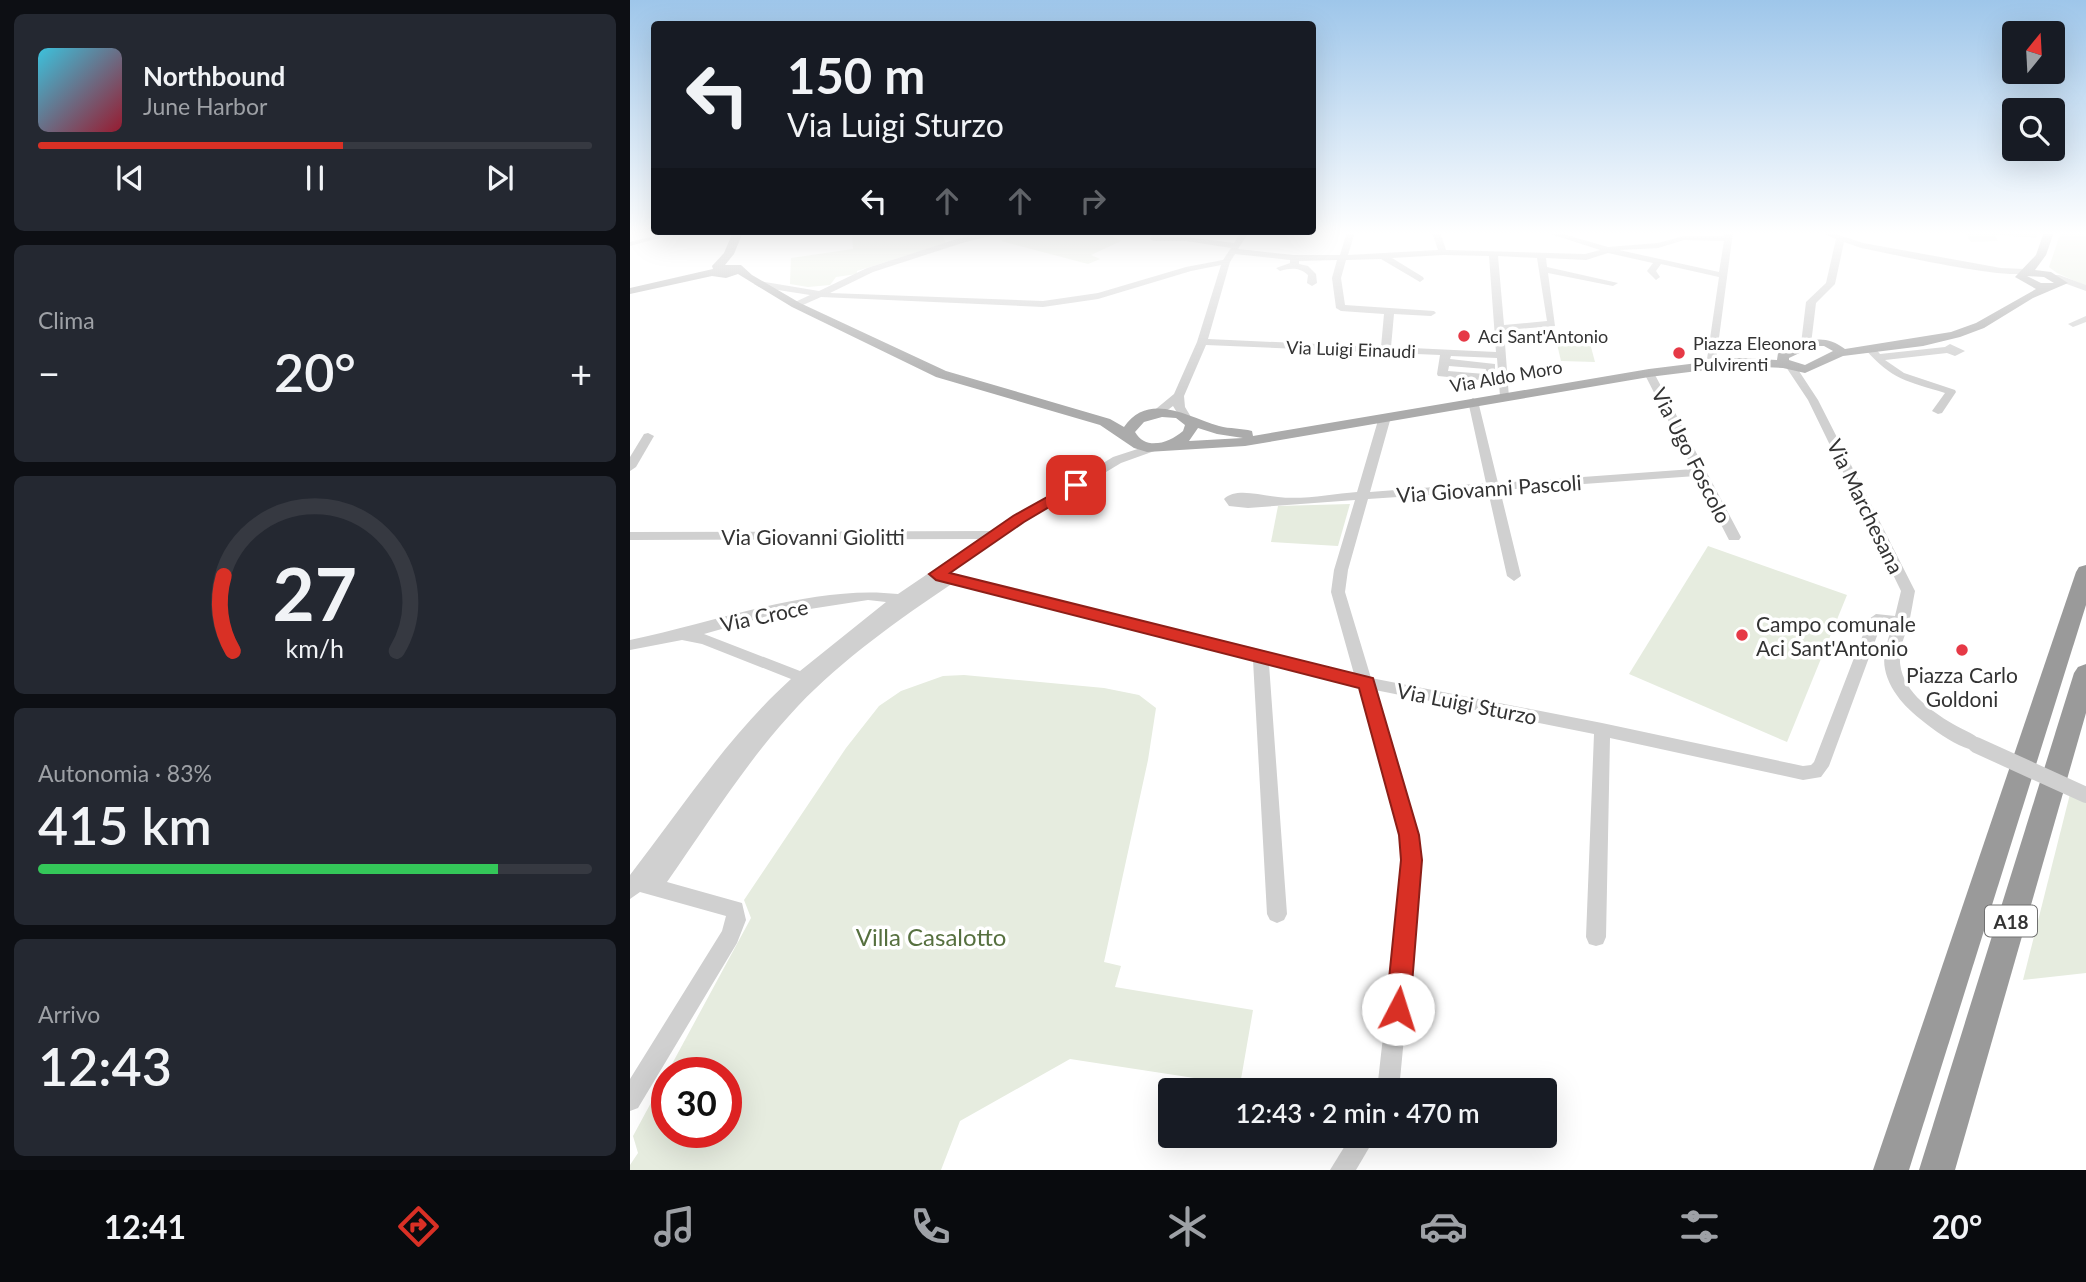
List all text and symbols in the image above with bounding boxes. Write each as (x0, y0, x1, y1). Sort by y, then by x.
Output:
north arrow (2002, 21, 2065, 84)
map controls (2002, 21, 2065, 161)
text: 150 m (787, 46, 925, 104)
icon: left (672, 49, 763, 140)
text: Northbound (143, 60, 285, 92)
text: June Harbor (143, 92, 267, 120)
button: search (2002, 98, 2065, 161)
text: Via Luigi Sturzo (787, 105, 1004, 144)
icon: previous (111, 159, 149, 197)
icon: pause (296, 159, 334, 197)
icon: next (481, 159, 519, 197)
icon: left (855, 182, 893, 220)
icon: ahead (928, 182, 966, 220)
icon: ahead (1001, 182, 1039, 220)
icon: right (1074, 182, 1112, 220)
text: Clima (38, 306, 95, 334)
place label: Aci Sant'Antonio (1478, 325, 1608, 347)
marker: Aci Sant'Antonio (1456, 328, 1472, 344)
place label: Piazza Eleonora Pulvirenti (1693, 332, 1817, 375)
street label: Via Luigi Einaudi (1286, 336, 1416, 362)
text: 20° (274, 341, 356, 403)
marker: Piazza Eleonora Pulvirenti (1671, 345, 1687, 361)
text: − (38, 350, 60, 396)
text: + (570, 350, 592, 396)
street label: Via Aldo Moro (1448, 355, 1564, 397)
street label: Via Ugo Foscolo (1647, 383, 1737, 527)
street label: Via Marchesana (1823, 435, 1909, 577)
pin (1046, 455, 1106, 515)
icon: arrive (1057, 466, 1095, 504)
street label: Via Giovanni Pascoli (1396, 469, 1582, 507)
street label: Via Giovanni Giolitti (721, 524, 905, 549)
text: 27 (273, 549, 357, 637)
street label: Via Croce (718, 594, 810, 636)
place label: Campo comunale Aci Sant'Antonio (1756, 611, 1916, 660)
marker: Campo comunale Aci Sant'Antonio (1734, 627, 1750, 643)
text: km/h (286, 633, 344, 663)
marker: Piazza Carlo Goldoni (1954, 642, 1970, 658)
place label: Piazza Carlo Goldoni (1906, 662, 2018, 711)
street label: Via Luigi Sturzo (1395, 677, 1539, 729)
text: Autonomia · 83% (38, 759, 212, 787)
text: 415 km (38, 794, 212, 856)
road number: A18 (1985, 906, 2037, 937)
park label: Villa Casalotto (856, 922, 1006, 951)
position arrow (1361, 972, 1435, 1046)
text: Arrivo (38, 1000, 100, 1028)
text: 12:43 (38, 1035, 172, 1097)
speed limit sign: 30 (651, 1057, 742, 1148)
text: 12:43 · 2 min · 470 m (1235, 1097, 1480, 1129)
icon: directions (394, 1202, 443, 1251)
icon: music (650, 1202, 699, 1251)
icon: phone (906, 1202, 955, 1251)
icon: climate (1163, 1202, 1212, 1251)
icon: car (1419, 1202, 1468, 1251)
icon: filters (1675, 1202, 1724, 1251)
text: 12:41 (104, 1207, 186, 1246)
text: 20° (1932, 1207, 1982, 1246)

